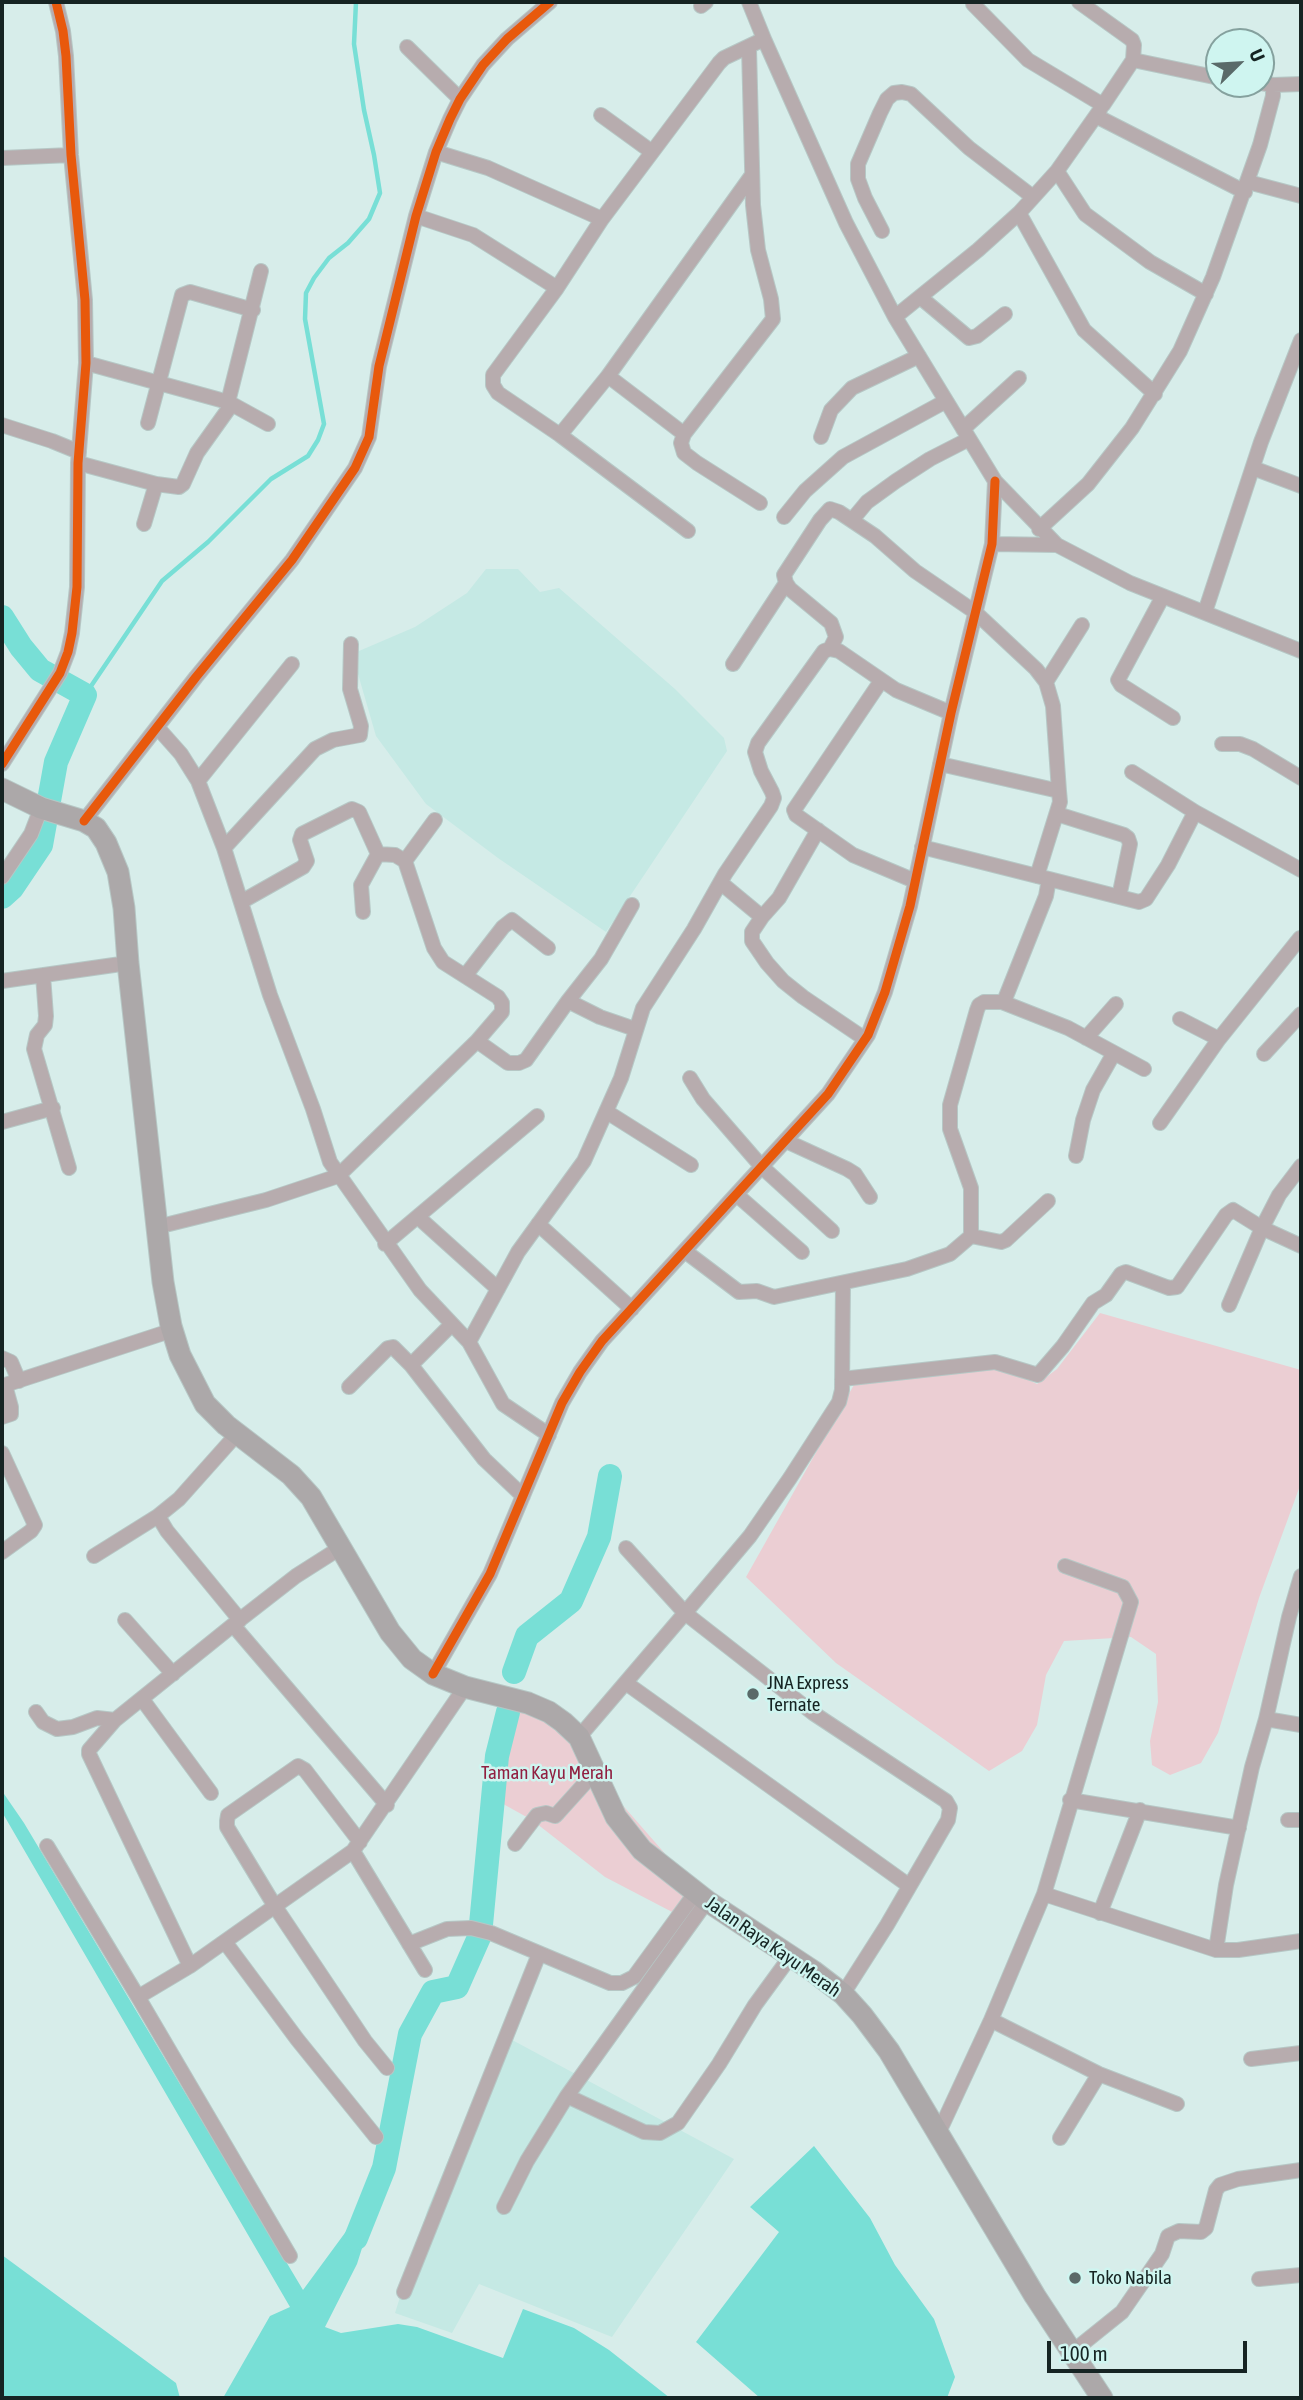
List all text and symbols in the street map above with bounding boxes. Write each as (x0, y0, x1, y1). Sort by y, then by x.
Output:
north arrow (1205, 28, 1275, 98)
text: U (1245, 46, 1270, 65)
place label: JNA Express Ternate (767, 1672, 849, 1716)
marker: JNA Express Ternate (745, 1686, 761, 1702)
park label: Taman Kayu Merah (481, 1762, 613, 1784)
street label: Jalan Raya Kayu Merah (701, 1892, 845, 2002)
place label: Toko Nabila (1089, 2267, 1172, 2289)
marker: Toko Nabila (1067, 2270, 1083, 2286)
scale bar (1051, 2326, 1250, 2370)
text: 100 m (1060, 2341, 1108, 2365)

